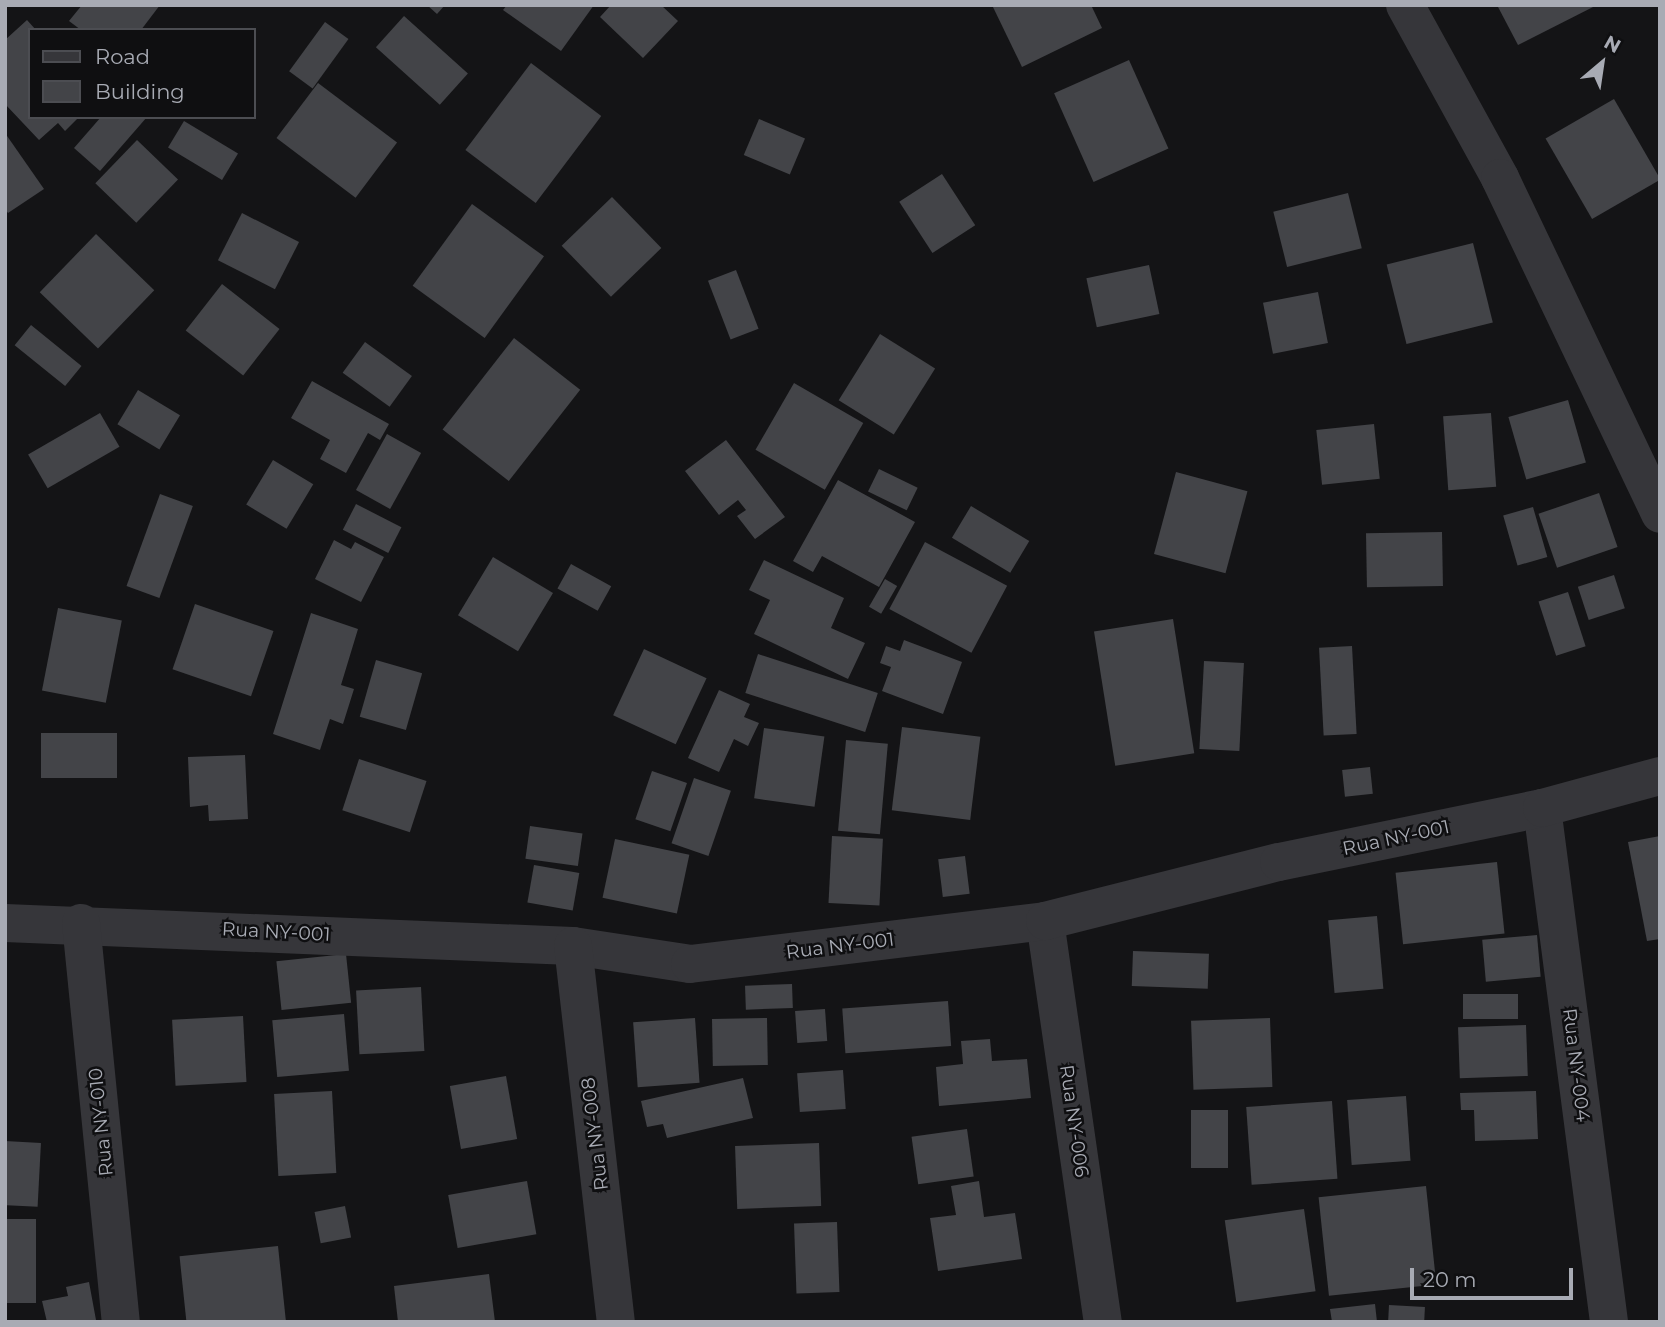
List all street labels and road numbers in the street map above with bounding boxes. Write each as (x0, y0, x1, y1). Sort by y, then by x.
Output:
street label: Rua NY-001 (1340, 816, 1452, 860)
street label: Rua NY-001 (221, 918, 331, 946)
street label: Rua NY-001 (785, 928, 895, 964)
street label: Rua NY-004 (1558, 1007, 1594, 1123)
street label: Rua NY-006 (1055, 1063, 1093, 1179)
street label: Rua NY-010 (84, 1067, 118, 1177)
street label: Rua NY-008 (577, 1076, 613, 1192)

